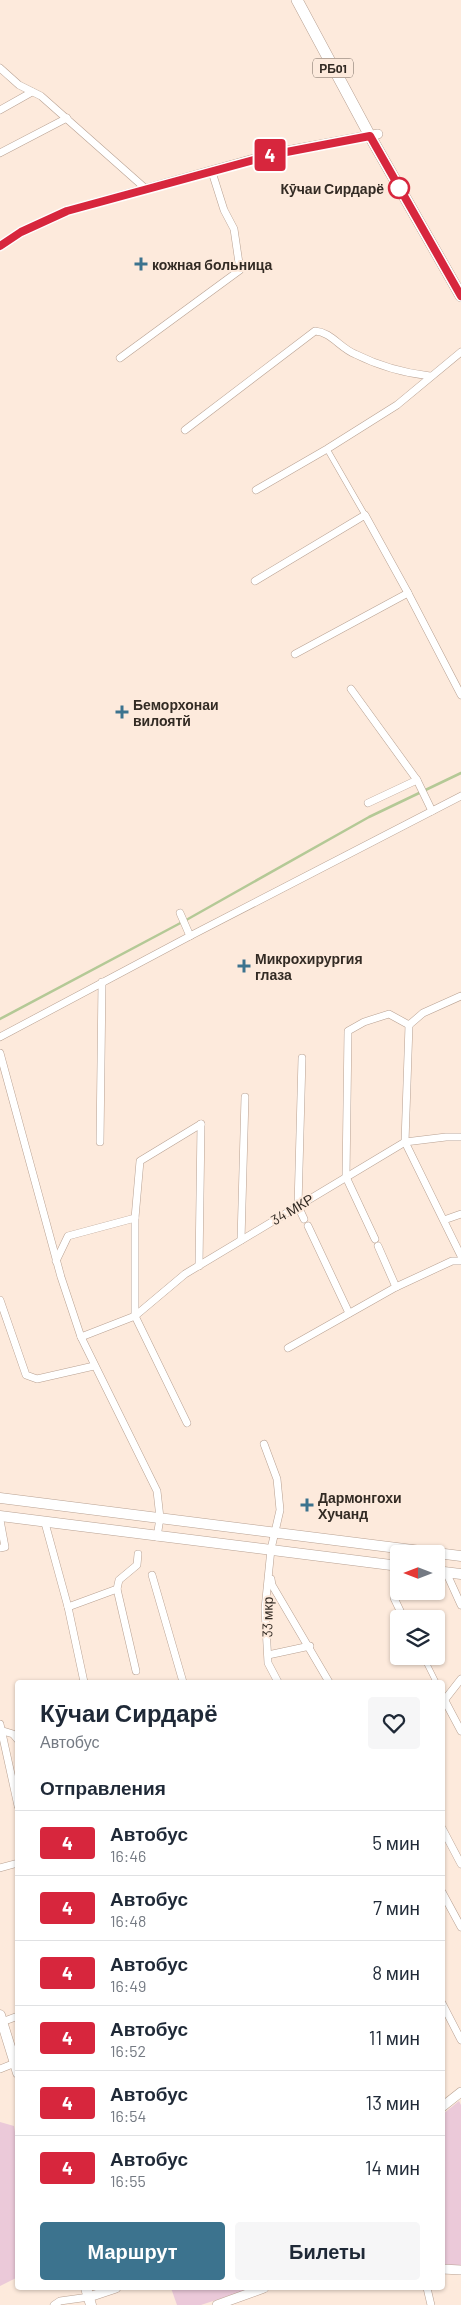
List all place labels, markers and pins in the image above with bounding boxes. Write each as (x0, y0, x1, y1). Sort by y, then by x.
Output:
marker: Кӯчаи Сирдарё (388, 177, 410, 199)
place label: Кӯчаи Сирдарё (280, 180, 384, 197)
place label: кожная больница (152, 256, 273, 273)
marker: кожная больница (134, 257, 148, 271)
place label: Беморхонаи вилоятй (133, 696, 219, 729)
marker: Беморхонаи вилоятй (115, 705, 129, 719)
place label: Микрохирургия глаза (255, 950, 363, 983)
marker: Микрохирургия глаза (237, 959, 251, 973)
place label: Дармонгохи Хучанд (318, 1489, 402, 1522)
marker: Дармонгохи Хучанд (300, 1498, 314, 1512)

